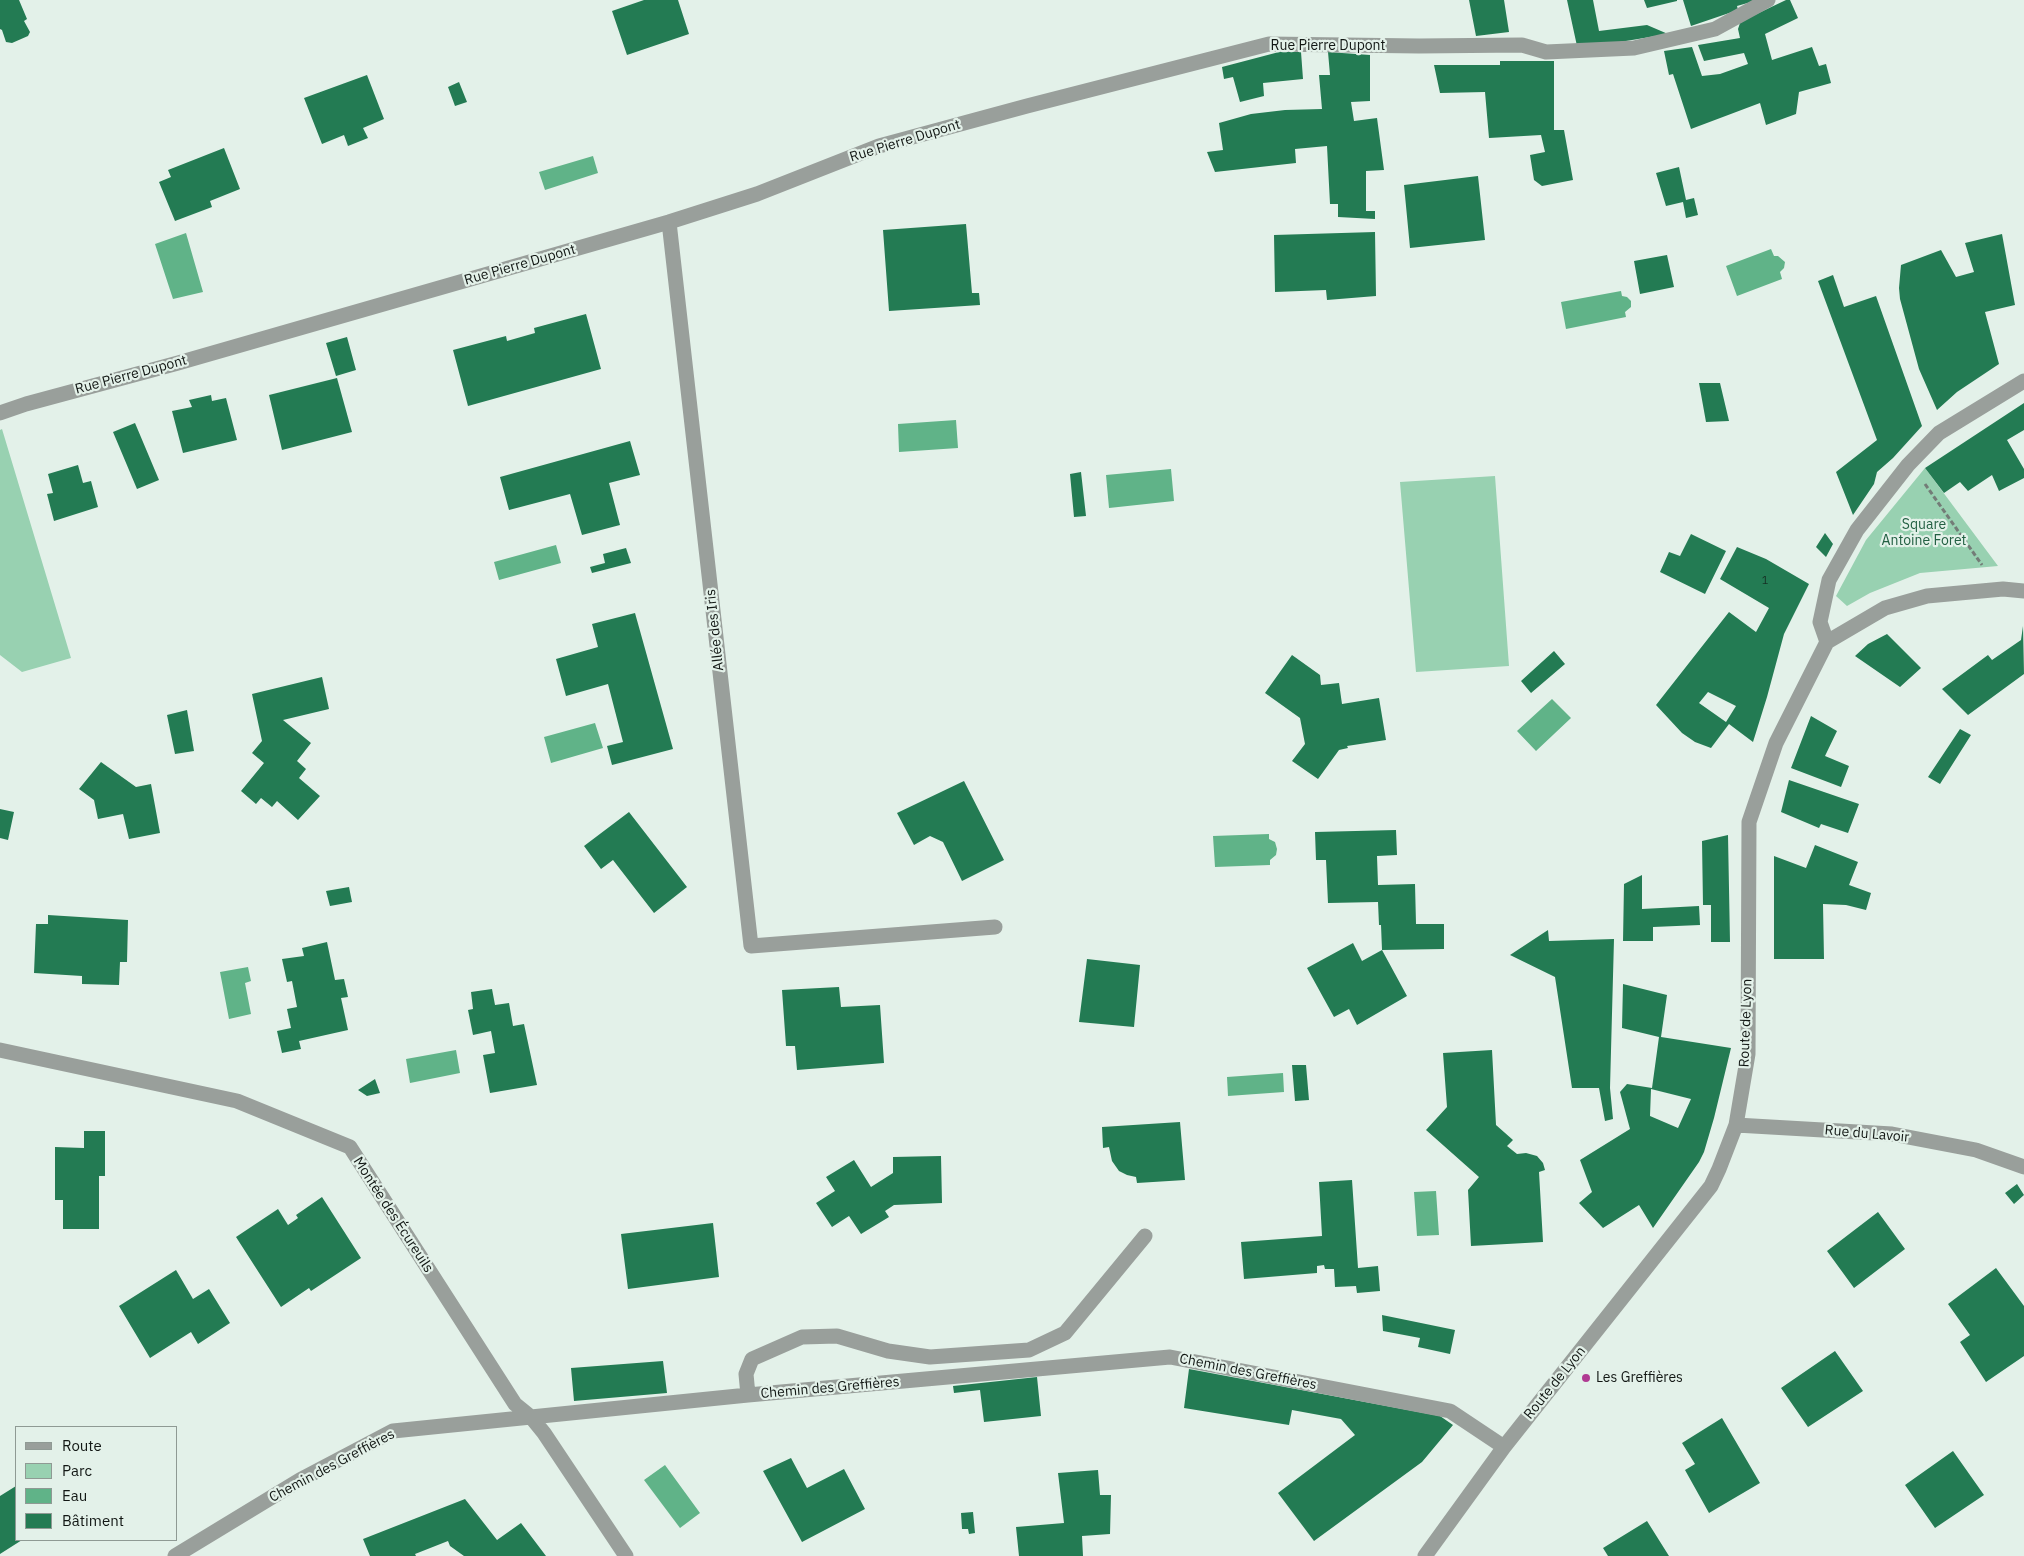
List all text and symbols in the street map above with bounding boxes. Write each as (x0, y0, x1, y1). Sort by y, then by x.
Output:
street label: Rue Pierre Dupont (1271, 38, 1385, 54)
street label: Rue Pierre Dupont (848, 116, 962, 166)
street label: Rue Pierre Dupont (462, 241, 578, 289)
street label: Rue Pierre Dupont (73, 352, 189, 398)
park label: Square Antoine Foret (1881, 517, 1967, 550)
house number: 1 (1762, 574, 1768, 588)
street label: Allée des Iris (702, 588, 728, 672)
street label: Route de Lyon (1736, 978, 1756, 1068)
street label: Rue du Lavoir (1824, 1122, 1910, 1146)
street label: Montée des Écureuils (349, 1154, 437, 1276)
street label: Route de Lyon (1521, 1343, 1589, 1423)
street label: Chemin des Greffières (1178, 1350, 1318, 1394)
place label: Les Greffières (1596, 1370, 1683, 1386)
marker: Les Greffières (1580, 1372, 1592, 1384)
street label: Chemin des Greffières (760, 1374, 900, 1402)
legend (15, 1426, 178, 1541)
street label: Chemin des Greffières (266, 1426, 398, 1506)
text: Route (62, 1436, 102, 1455)
text: Parc (62, 1461, 92, 1480)
text: Eau (62, 1486, 87, 1505)
text: Bâtiment (62, 1511, 124, 1530)

